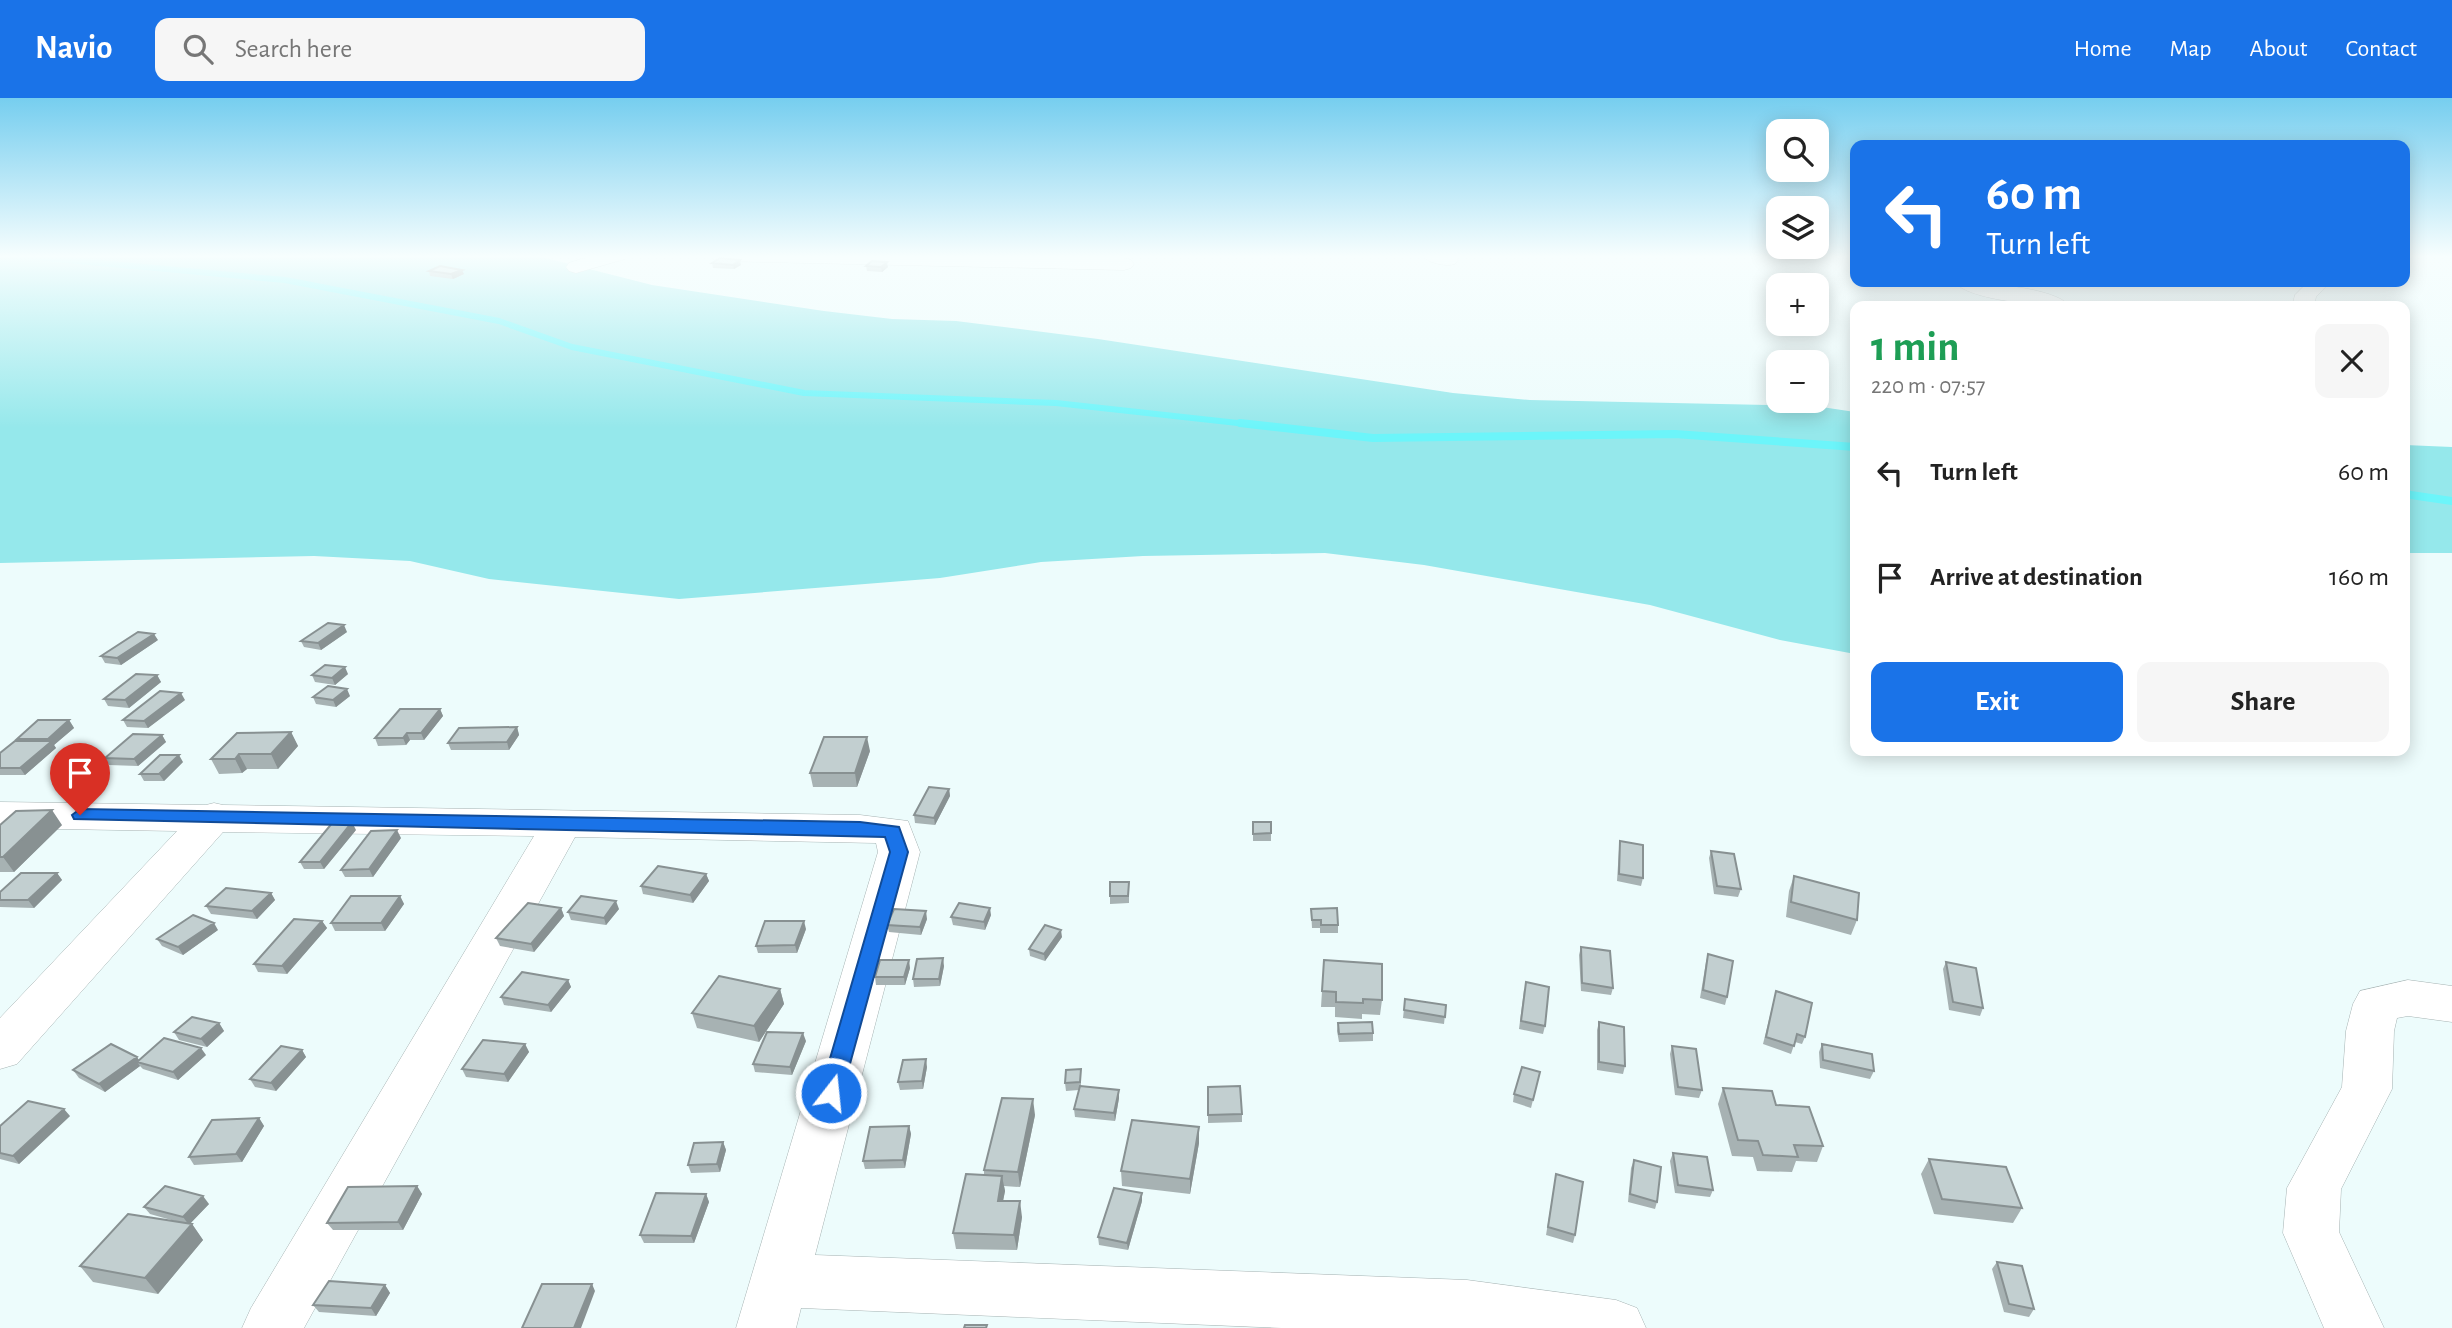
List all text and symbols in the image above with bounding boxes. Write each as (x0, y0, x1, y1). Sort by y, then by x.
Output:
search box (155, 18, 645, 81)
icon: search (179, 30, 217, 68)
text: Navio (35, 32, 113, 65)
text: Search here (235, 36, 352, 62)
text: Home (2074, 37, 2132, 61)
text: Map (2170, 37, 2212, 61)
text: About (2250, 37, 2307, 61)
text: Contact (2345, 37, 2417, 61)
map controls (1766, 119, 1829, 413)
button: search (1766, 119, 1829, 182)
icon: left (1871, 168, 1962, 259)
text: 60 m (1986, 170, 2082, 219)
button: layers (1766, 196, 1829, 259)
text: Turn left (1986, 228, 2090, 260)
button: + (1766, 273, 1829, 336)
button: close (2315, 324, 2389, 398)
text: 1 min (1871, 326, 1960, 368)
button: − (1766, 350, 1829, 413)
text: 220 m · 07:57 (1871, 375, 1985, 398)
icon: left (1871, 454, 1909, 492)
text: Turn left (1930, 459, 2018, 485)
text: 60 m (2338, 459, 2389, 485)
icon: arrive (1871, 559, 1909, 597)
text: Arrive at destination (1930, 564, 2143, 590)
text: 160 m (2329, 564, 2389, 590)
button: Exit (1871, 662, 2123, 742)
button: Share (2137, 662, 2389, 742)
pin (50, 743, 110, 815)
icon: arrive (61, 754, 99, 792)
position arrow (794, 1056, 868, 1130)

